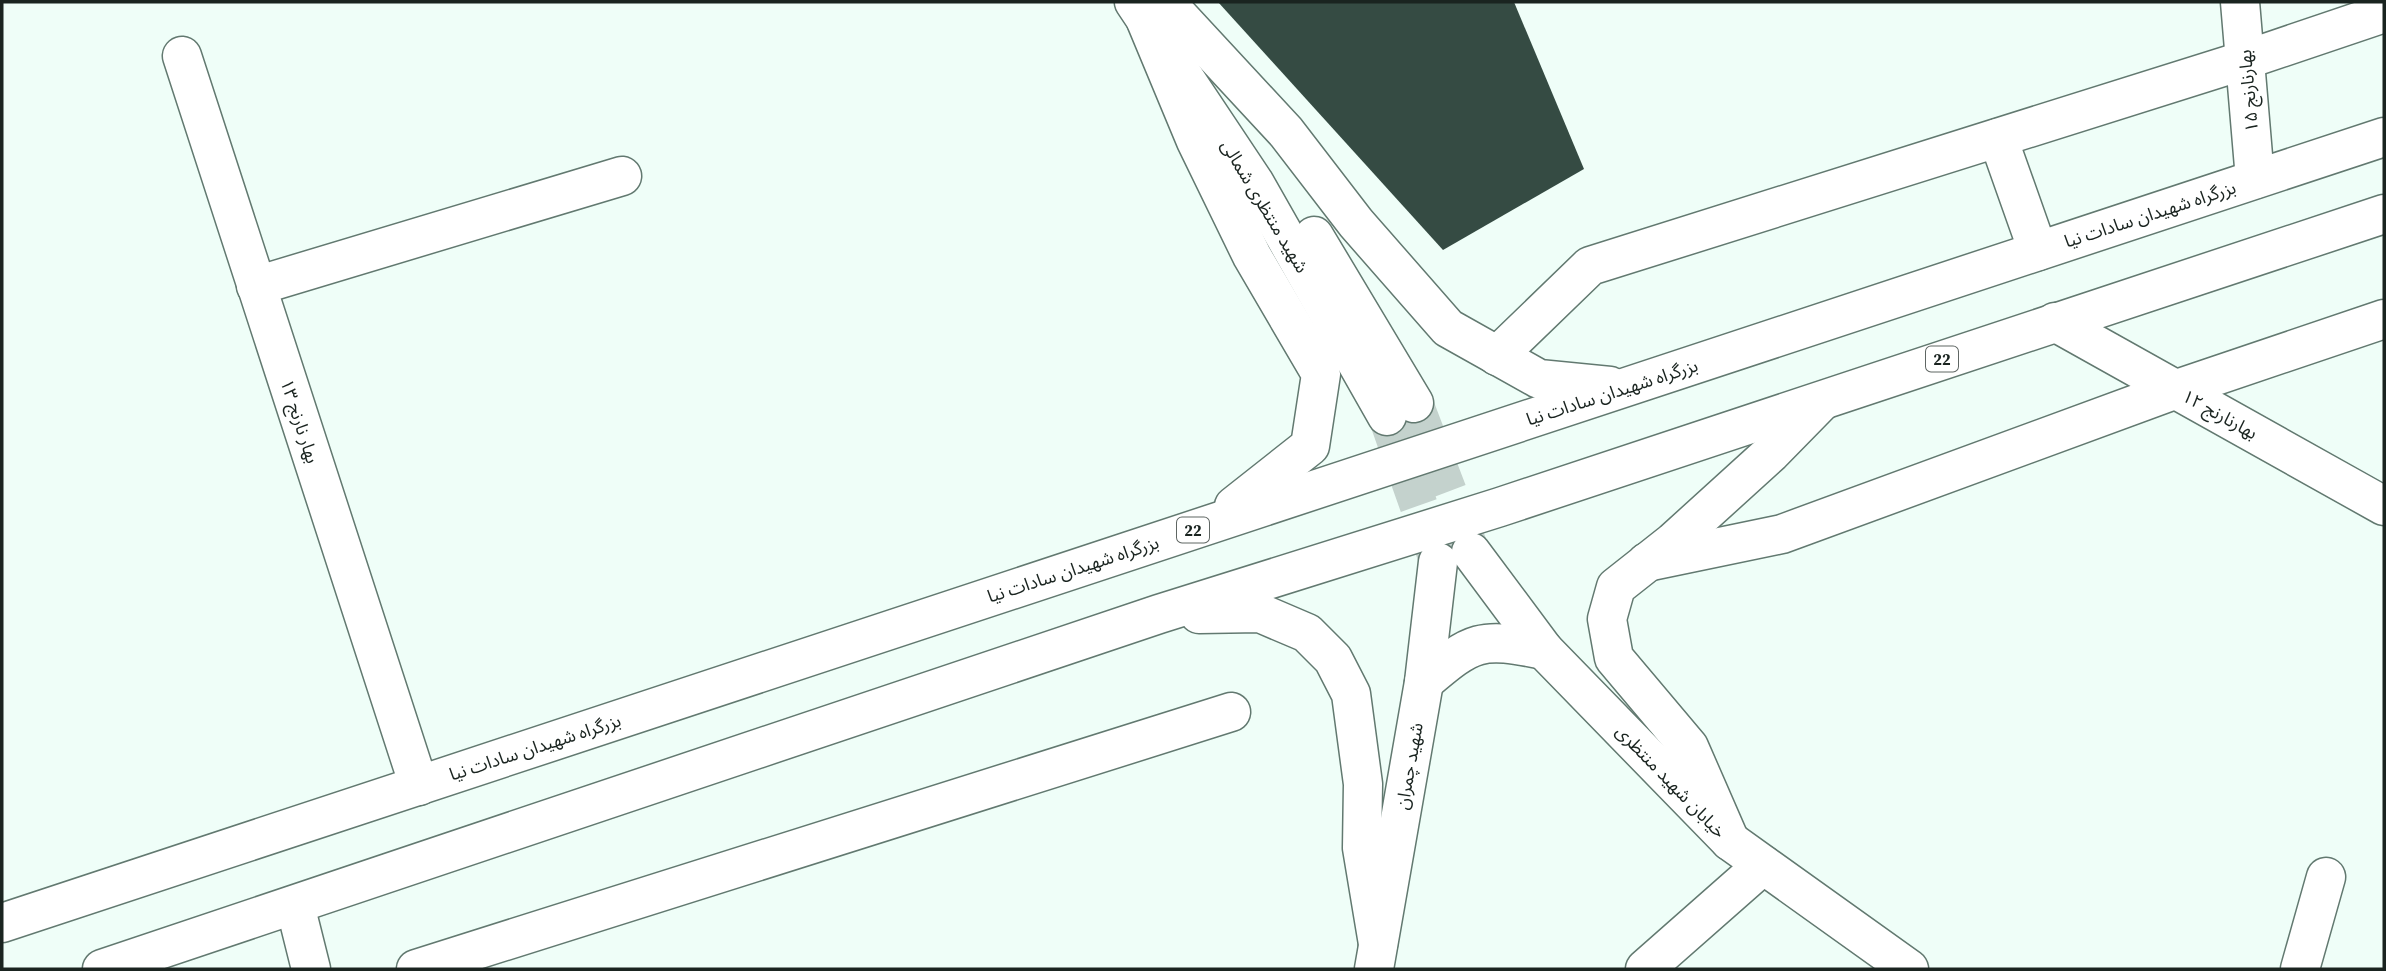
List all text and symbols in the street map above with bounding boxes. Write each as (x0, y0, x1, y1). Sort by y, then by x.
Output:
street label: بهارنارنج ۱۵ (2232, 49, 2265, 133)
street label: شهید منتظری شمالی (1215, 135, 1315, 277)
street label: بزرگراه شهیدان سادات نیا (2061, 174, 2239, 254)
road number: 22 (1926, 346, 1958, 372)
street label: بزرگراه شهیدان سادات نیا (1523, 352, 1701, 432)
street label: بهار نارنج ۱۳ (274, 376, 325, 467)
street label: بهارنارنج ۱۲ (2177, 383, 2262, 446)
road number: 22 (1177, 517, 1209, 542)
street label: بزرگراه شهیدان سادات نیا (984, 529, 1162, 609)
street label: بزرگراه شهیدان سادات نیا (446, 707, 624, 787)
street label: خیابان شهید منتظری (1610, 719, 1732, 843)
street label: شهید چمران (1389, 720, 1429, 812)

